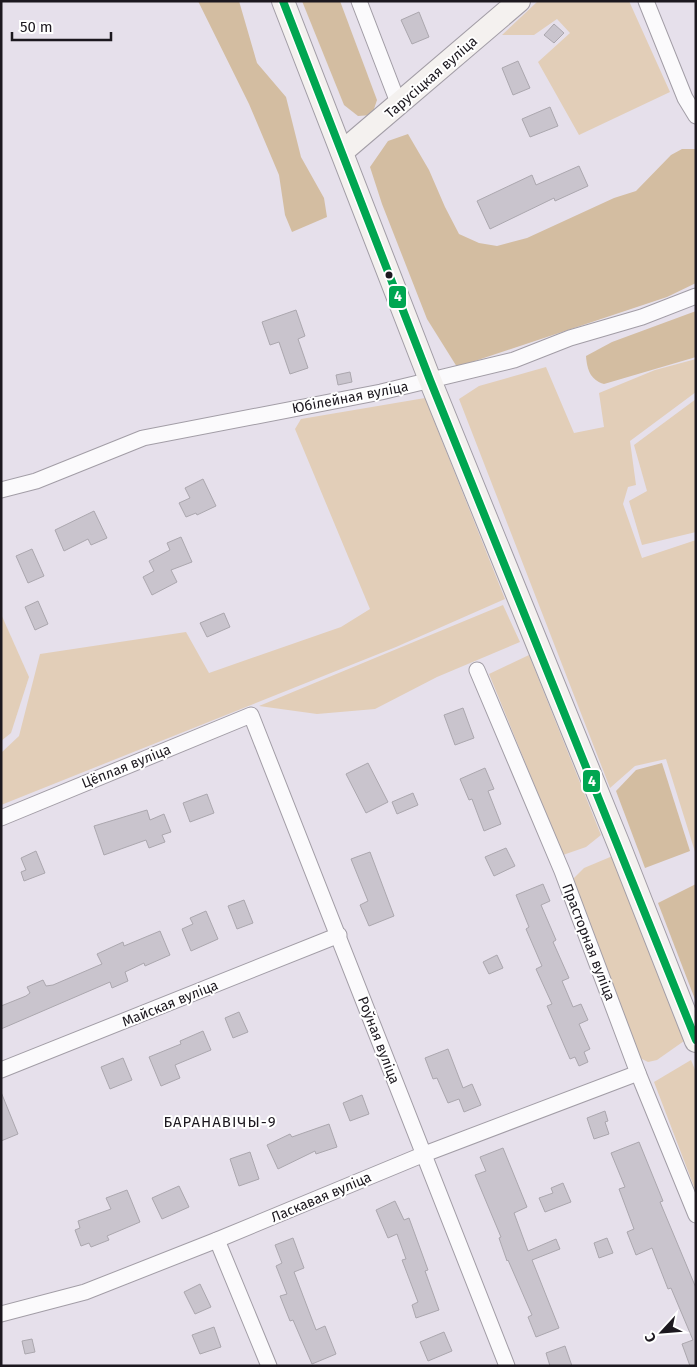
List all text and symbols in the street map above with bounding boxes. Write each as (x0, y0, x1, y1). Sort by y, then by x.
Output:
scale bar (12, 10, 111, 42)
text: 50 m (20, 18, 53, 36)
street label: Тарусіцкая вуліца (382, 33, 481, 122)
unlabelled marker (384, 270, 394, 280)
line badge: 4 (388, 285, 407, 309)
text: 4 (394, 288, 402, 305)
street label: Юбілейная вуліца (290, 378, 410, 417)
street label: Цёплая вуліца (79, 741, 173, 792)
line badge: 4 (582, 769, 601, 793)
text: 4 (588, 773, 596, 790)
street label: Прасторная вуліца (558, 881, 619, 1003)
street label: Майская вуліца (120, 976, 221, 1030)
street label: Роўная вуліца (354, 994, 403, 1086)
district label: БАРАНАВІЧЫ-9 (163, 1113, 277, 1131)
street label: Ласкавая вуліца (269, 1169, 374, 1226)
north arrow (637, 1307, 687, 1357)
text: С (641, 1330, 660, 1345)

